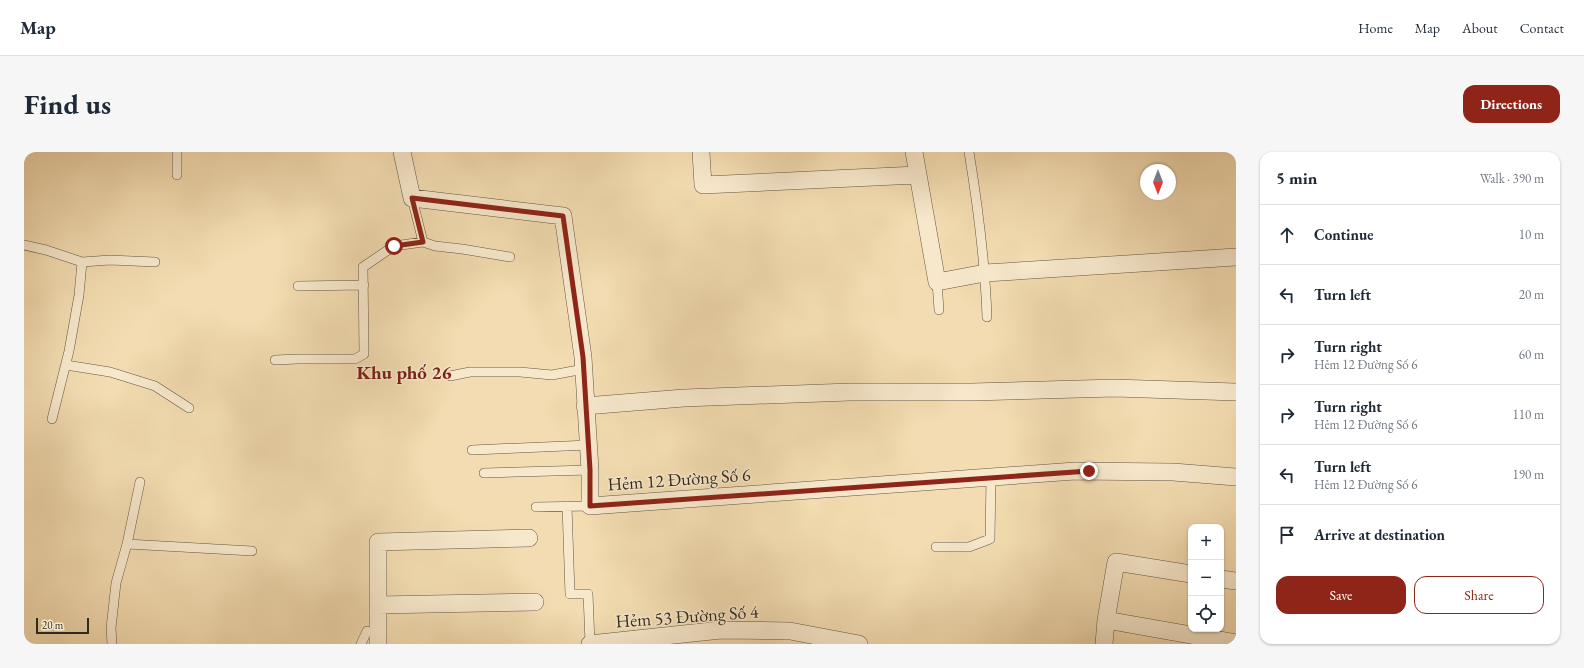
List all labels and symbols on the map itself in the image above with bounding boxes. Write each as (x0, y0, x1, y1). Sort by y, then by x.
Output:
north arrow (1140, 164, 1176, 200)
route start (385, 237, 403, 255)
district label: Khu phố 26 (356, 360, 452, 385)
route end (1080, 462, 1098, 480)
street label: Hẻm 12 Đường Số 6 (607, 463, 752, 495)
street label: Hẻm 53 Đường Số 4 (615, 600, 760, 632)
scale bar (36, 616, 89, 635)

